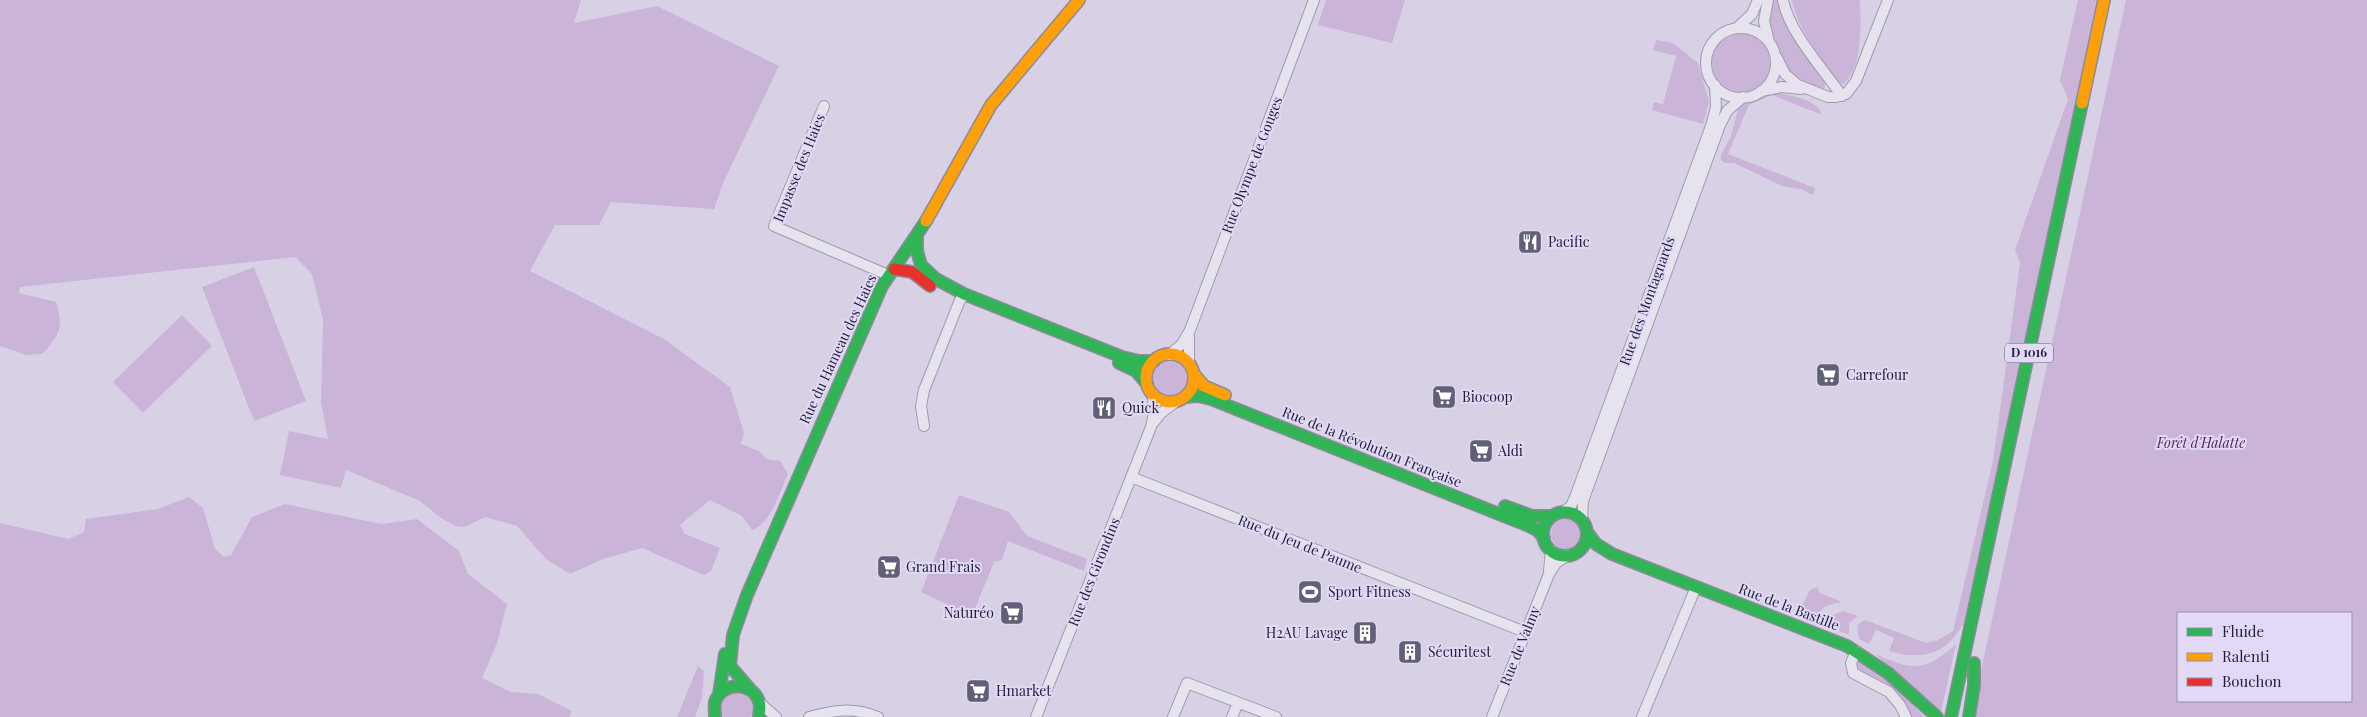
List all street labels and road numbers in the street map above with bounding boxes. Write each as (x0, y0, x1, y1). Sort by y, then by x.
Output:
street label: Rue Olympe de Gouges (1217, 94, 1286, 236)
street label: Impasse des Haies (768, 111, 829, 225)
street label: Rue des Montagnards (1614, 234, 1679, 368)
street label: Rue du Hameau des Haies (794, 271, 881, 427)
road number: D 1016 (2005, 343, 2053, 362)
street label: Rue de la Révolution Française (1280, 402, 1465, 491)
street label: Rue du Jeu de Paume (1235, 510, 1365, 577)
street label: Rue des Girondins (1063, 515, 1124, 629)
street label: Rue de la Bastille (1736, 579, 1842, 634)
street label: Rue de Valmy (1495, 603, 1544, 688)

